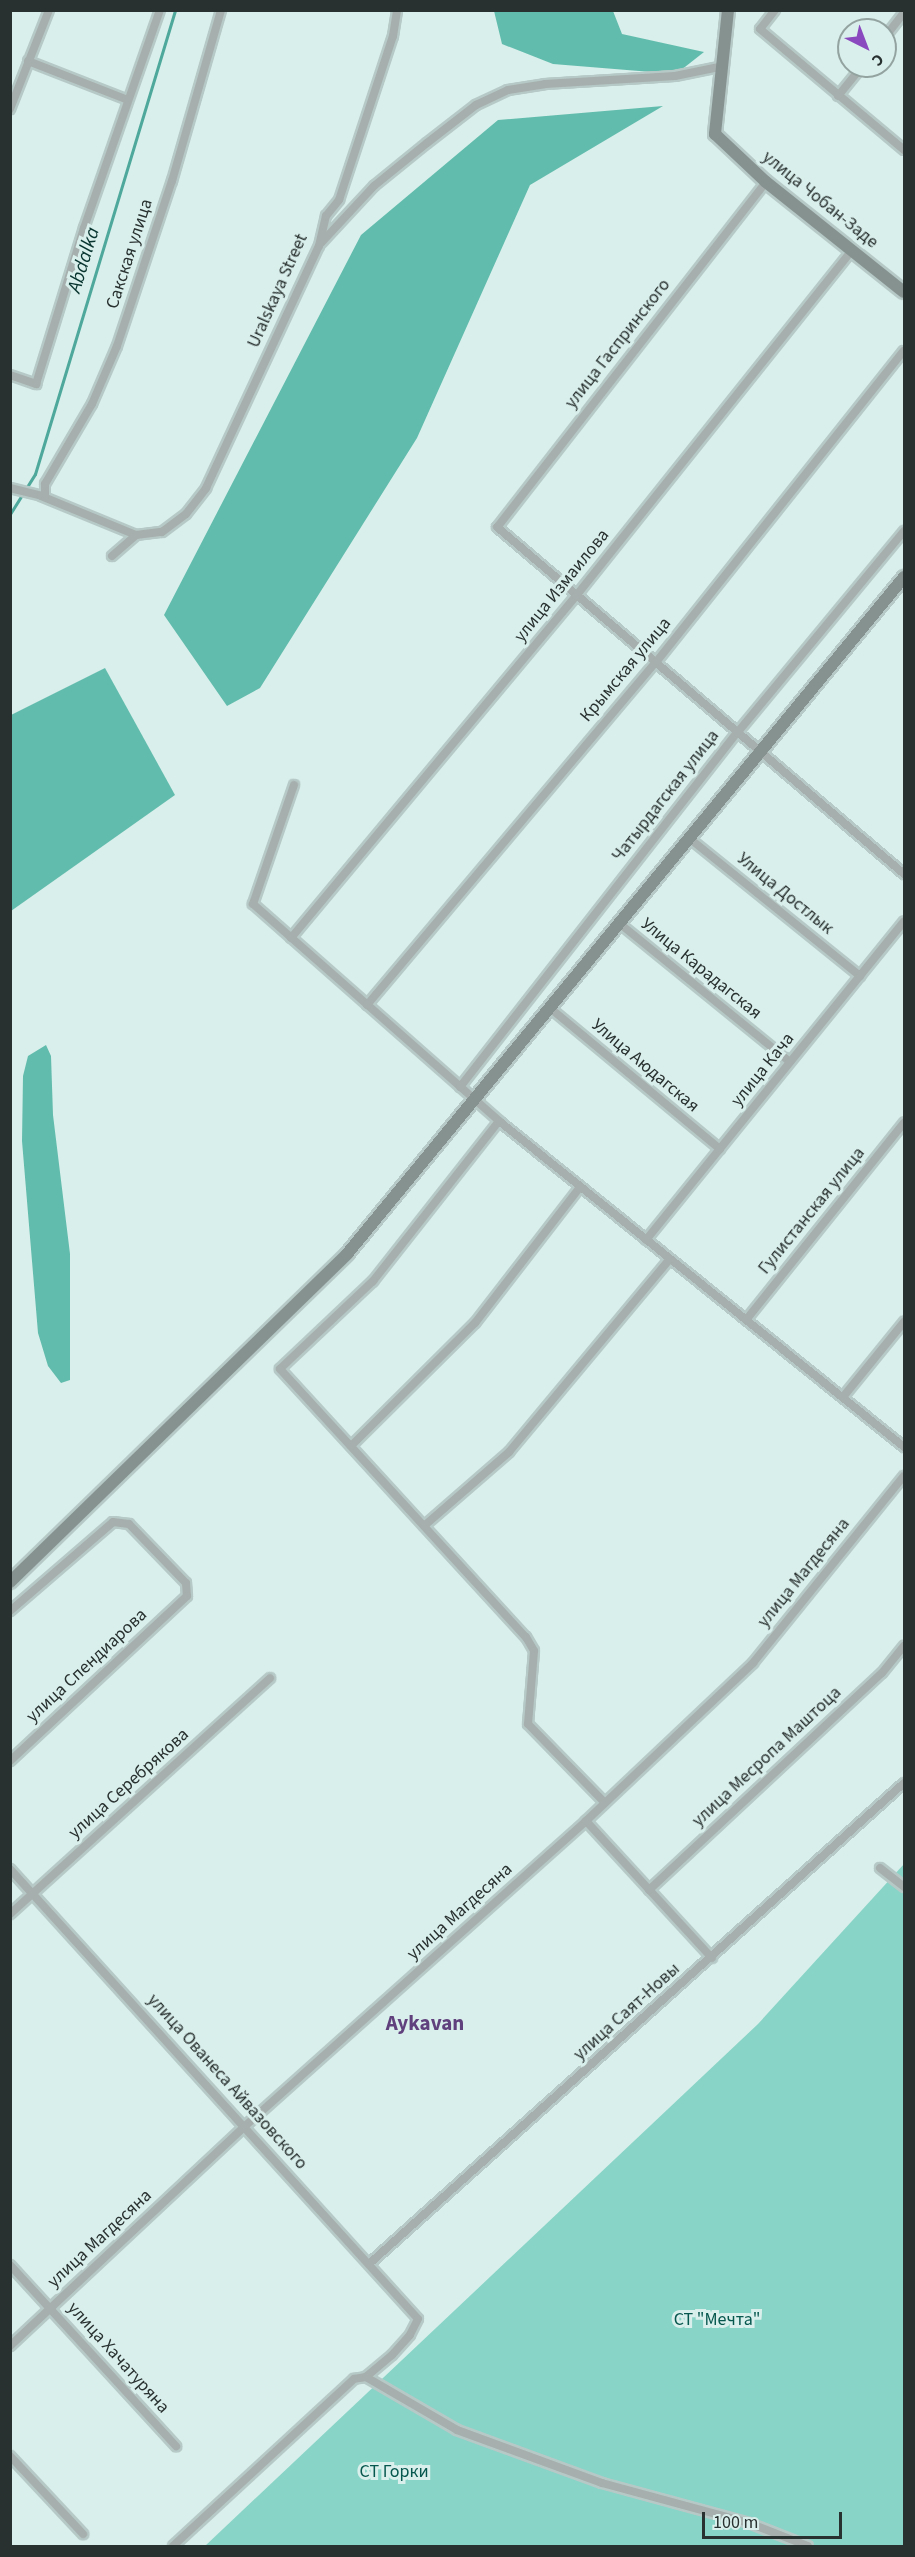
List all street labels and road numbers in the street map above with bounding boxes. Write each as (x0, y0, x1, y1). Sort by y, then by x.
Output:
street label: улица Чобан-Заде (758, 147, 882, 253)
street label: Сакская улица (102, 196, 158, 312)
street label: Uralskaya Street (243, 231, 313, 351)
street label: улица Гаспринского (561, 275, 675, 413)
street label: улица Измаилова (510, 525, 614, 647)
street label: Крымская улица (576, 613, 676, 727)
street label: Чатырдагская улица (608, 726, 724, 866)
street label: Улица Достлык (732, 849, 838, 939)
street label: Улица Карадагская (636, 914, 766, 1024)
street label: Улица Аюдагская (587, 1015, 703, 1117)
street label: улица Кача (727, 1029, 799, 1111)
street label: Гулистанская улица (754, 1143, 870, 1279)
street label: улица Магдесяна (753, 1514, 855, 1632)
street label: улица Спендиарова (22, 1605, 152, 1727)
street label: улица Месропа Маштоца (688, 1682, 846, 1832)
street label: улица Серебрякова (64, 1724, 194, 1844)
street label: улица Магдесяна (403, 1859, 517, 1965)
street label: улица Саят-Новы (569, 1959, 685, 2065)
street label: улица Ованеса Айвазовского (142, 1990, 312, 2174)
street label: улица Магдесяна (43, 2185, 157, 2293)
street label: улица Хачатуряна (62, 2298, 174, 2418)

